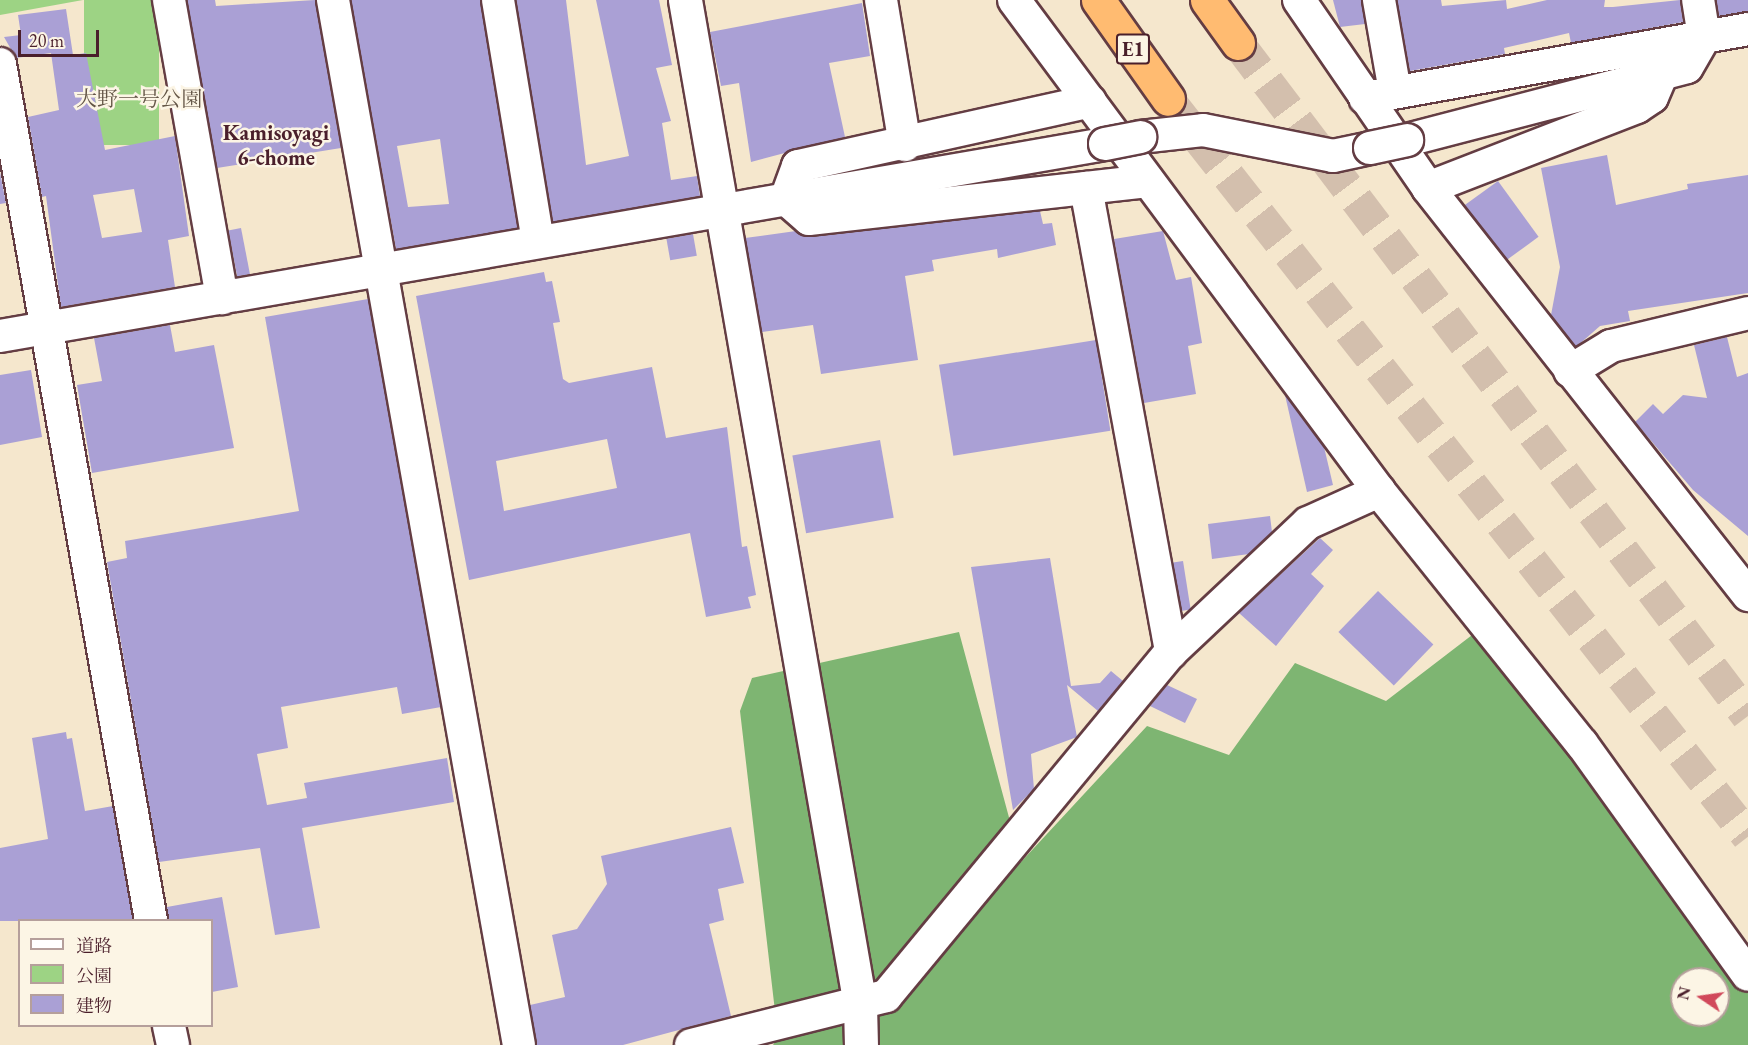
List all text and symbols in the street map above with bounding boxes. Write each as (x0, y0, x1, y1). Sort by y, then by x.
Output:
scale bar (21, 18, 102, 56)
text: 20 m (29, 29, 64, 52)
road number: E1 (1115, 32, 1151, 66)
park label: 大野一号公園 (76, 86, 202, 112)
district label: Kamisoyagi 6-chome (223, 119, 329, 170)
legend (18, 919, 213, 1027)
text: 道路 (76, 934, 112, 957)
text: 公園 (76, 964, 112, 987)
north arrow (1670, 967, 1730, 1027)
text: N (1672, 985, 1696, 1002)
text: 建物 (76, 994, 112, 1017)

